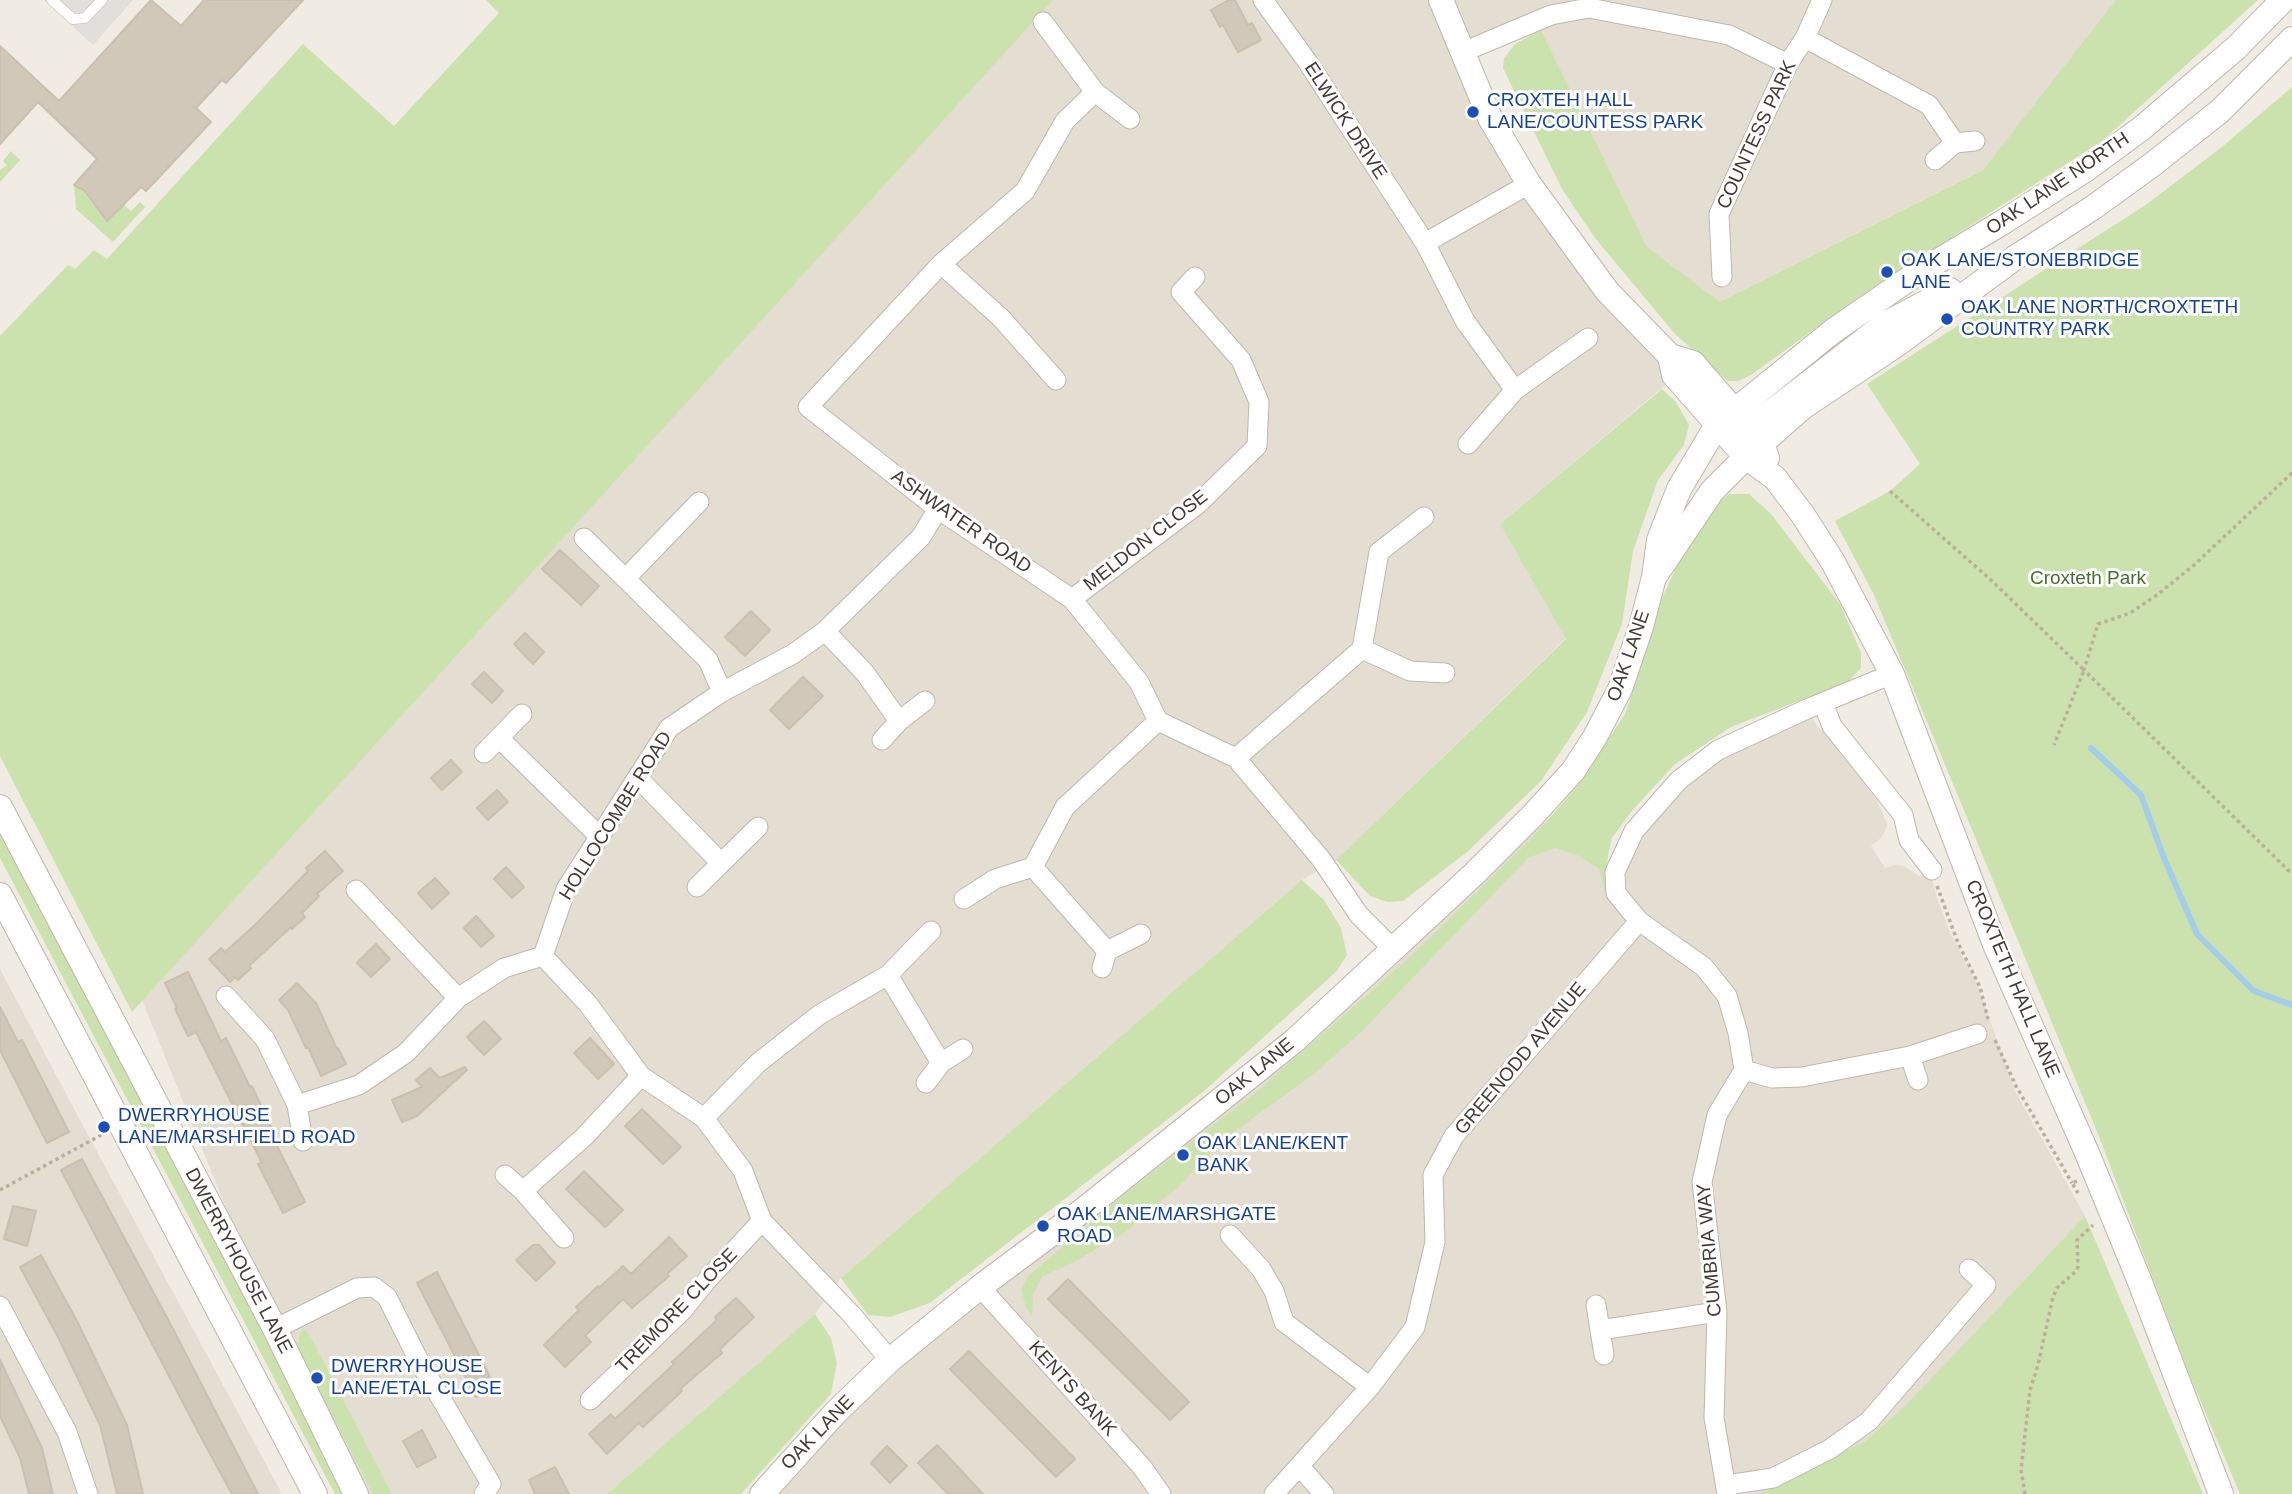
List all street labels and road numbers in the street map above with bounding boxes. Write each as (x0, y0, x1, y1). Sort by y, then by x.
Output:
street label: COUNTESS PARK (1713, 57, 1801, 213)
street label: ELWICK DRIVE (1299, 58, 1391, 184)
street label: OAK LANE NORTH (1982, 128, 2134, 240)
street label: ASHWATER ROAD (887, 465, 1035, 579)
street label: MELDON CLOSE (1079, 486, 1213, 596)
street label: OAK LANE (1603, 607, 1655, 705)
street label: HOLLOCOMBE ROAD (555, 728, 677, 904)
street label: CROXTETH HALL LANE (1960, 877, 2064, 1081)
street label: GREENODD AVENUE (1451, 978, 1591, 1140)
street label: OAK LANE (1211, 1033, 1299, 1111)
street label: DWERRYHOUSE LANE (179, 1164, 297, 1358)
street label: CUMBRIA WAY (1693, 1182, 1727, 1318)
street label: TREMORE CLOSE (612, 1244, 742, 1378)
street label: KENTS BANK (1023, 1337, 1121, 1441)
street label: OAK LANE (777, 1391, 859, 1475)

